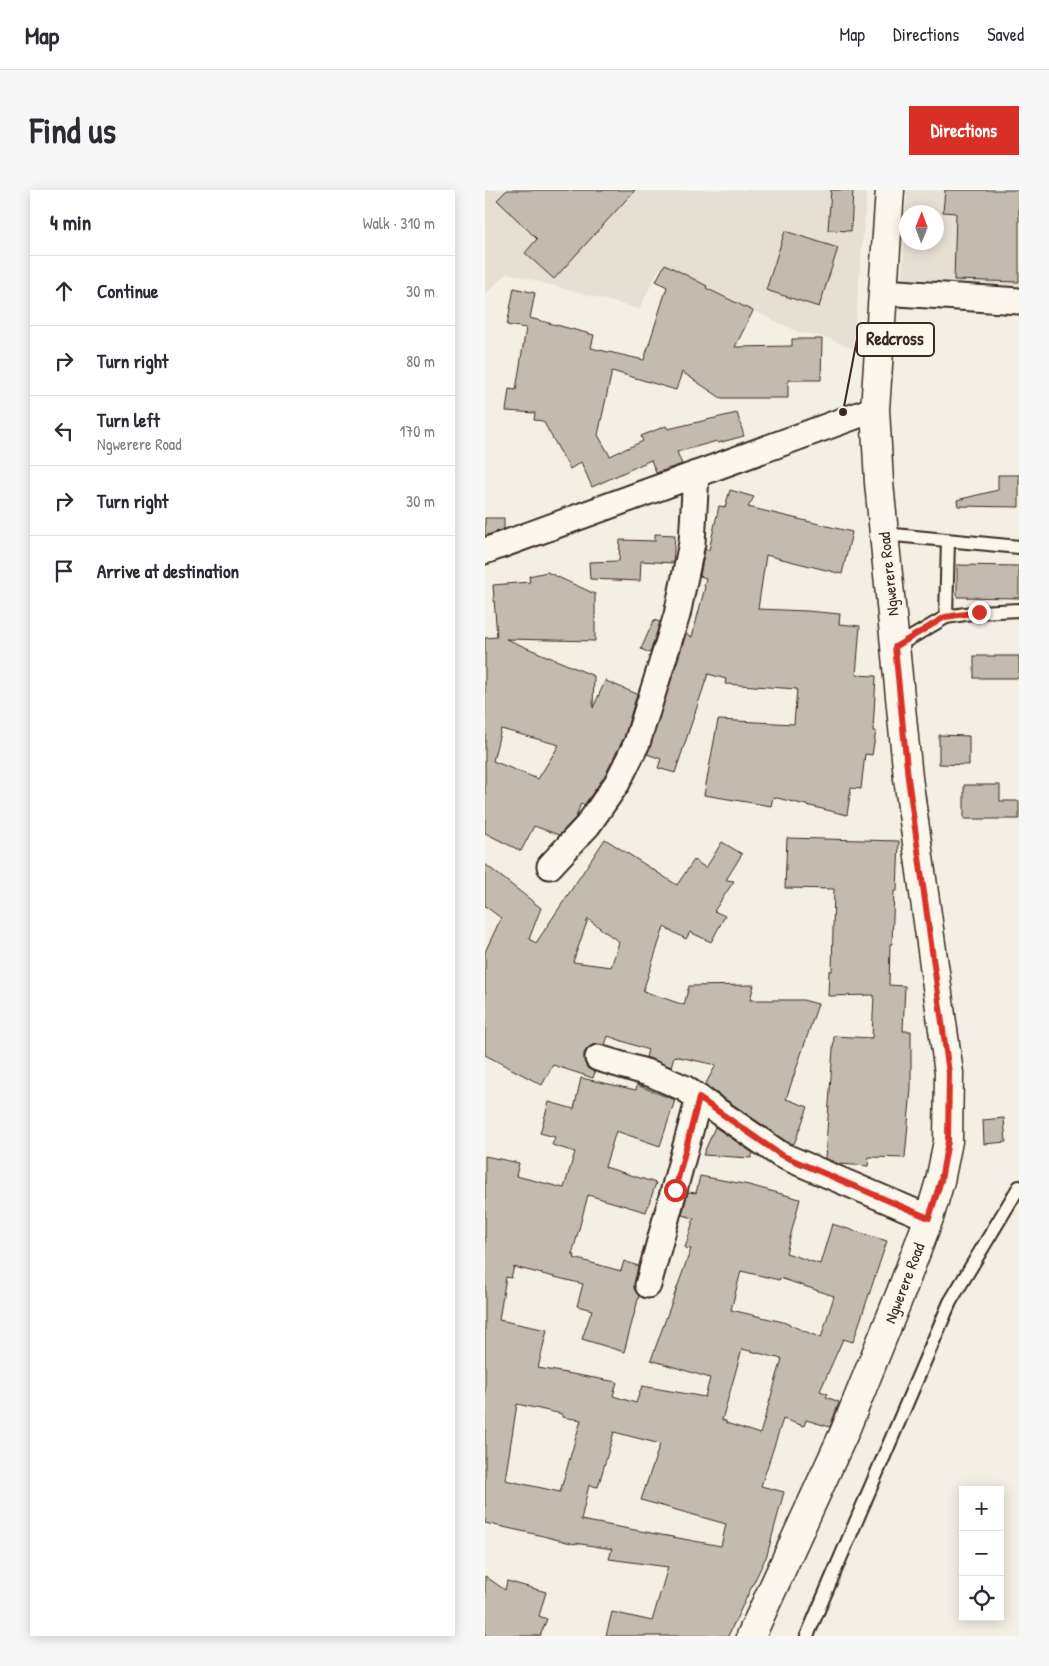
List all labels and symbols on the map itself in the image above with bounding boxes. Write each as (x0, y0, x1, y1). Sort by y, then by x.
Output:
north arrow (899, 205, 944, 250)
callout: Redcross (857, 323, 934, 356)
text: Redcross (866, 326, 924, 351)
street label: Ngwerere Road (873, 531, 903, 617)
route end (968, 601, 991, 624)
route start (664, 1179, 687, 1202)
street label: Ngwerere Road (879, 1240, 929, 1326)

